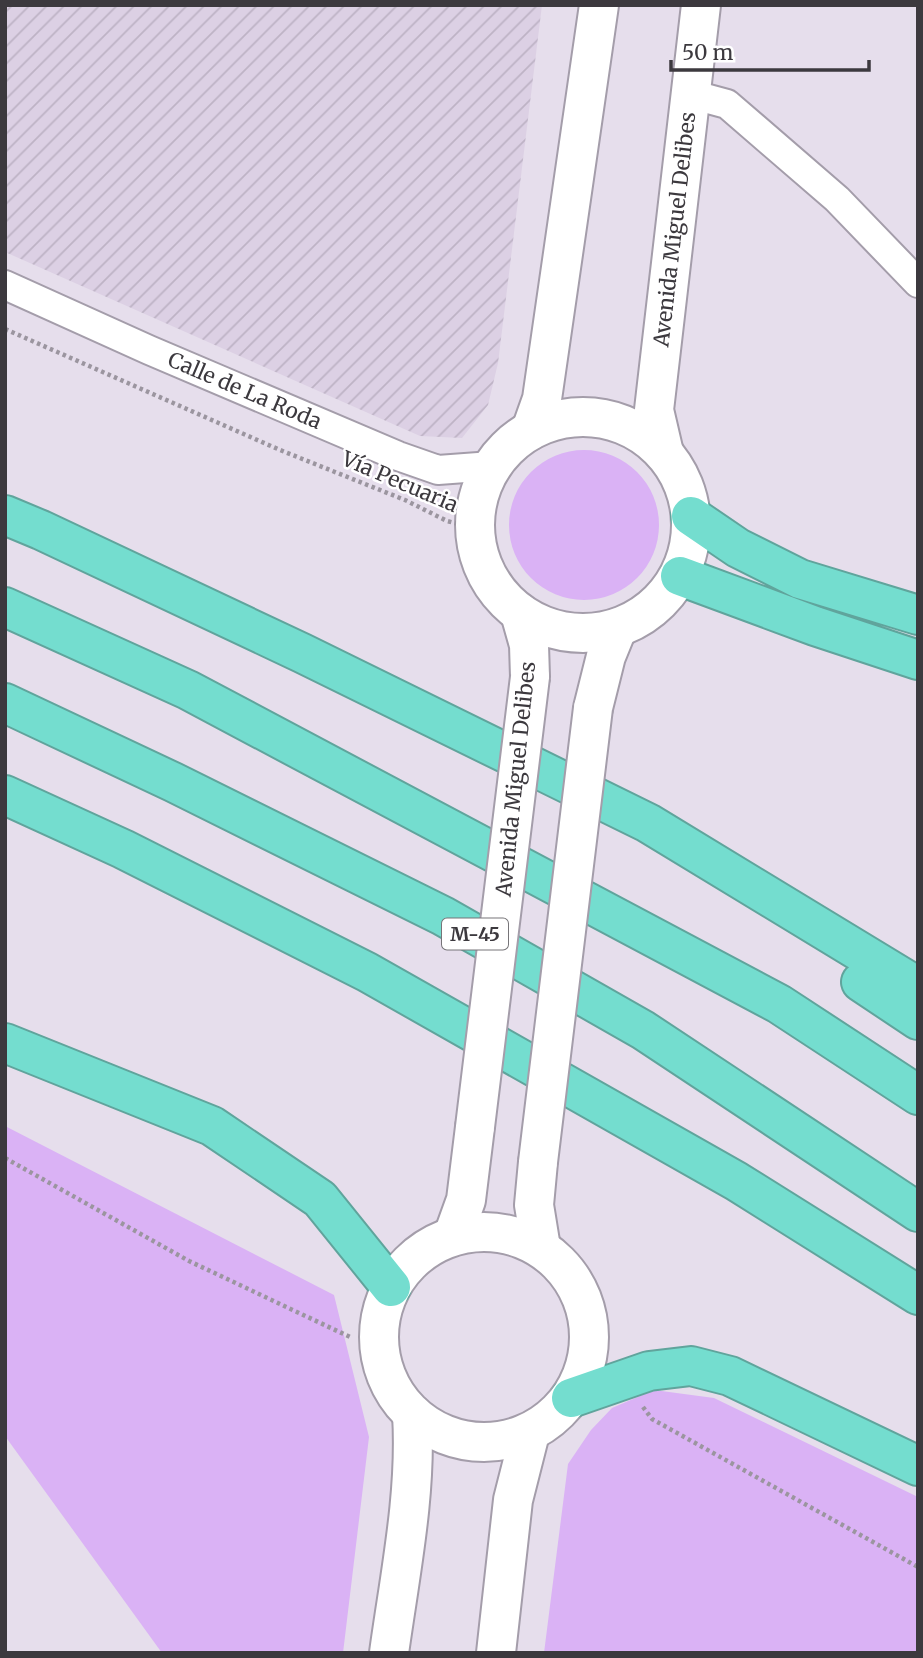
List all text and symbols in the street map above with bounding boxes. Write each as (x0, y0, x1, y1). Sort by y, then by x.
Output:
scale bar (671, 28, 869, 72)
text: 50 m (682, 39, 733, 66)
street label: Avenida Miguel Delibes (647, 110, 702, 349)
street label: Calle de La Roda (164, 346, 326, 435)
street label: Vía Pecuaria (337, 445, 462, 518)
street label: Avenida Miguel Delibes (490, 660, 541, 899)
road number: M-45 (442, 918, 508, 950)

